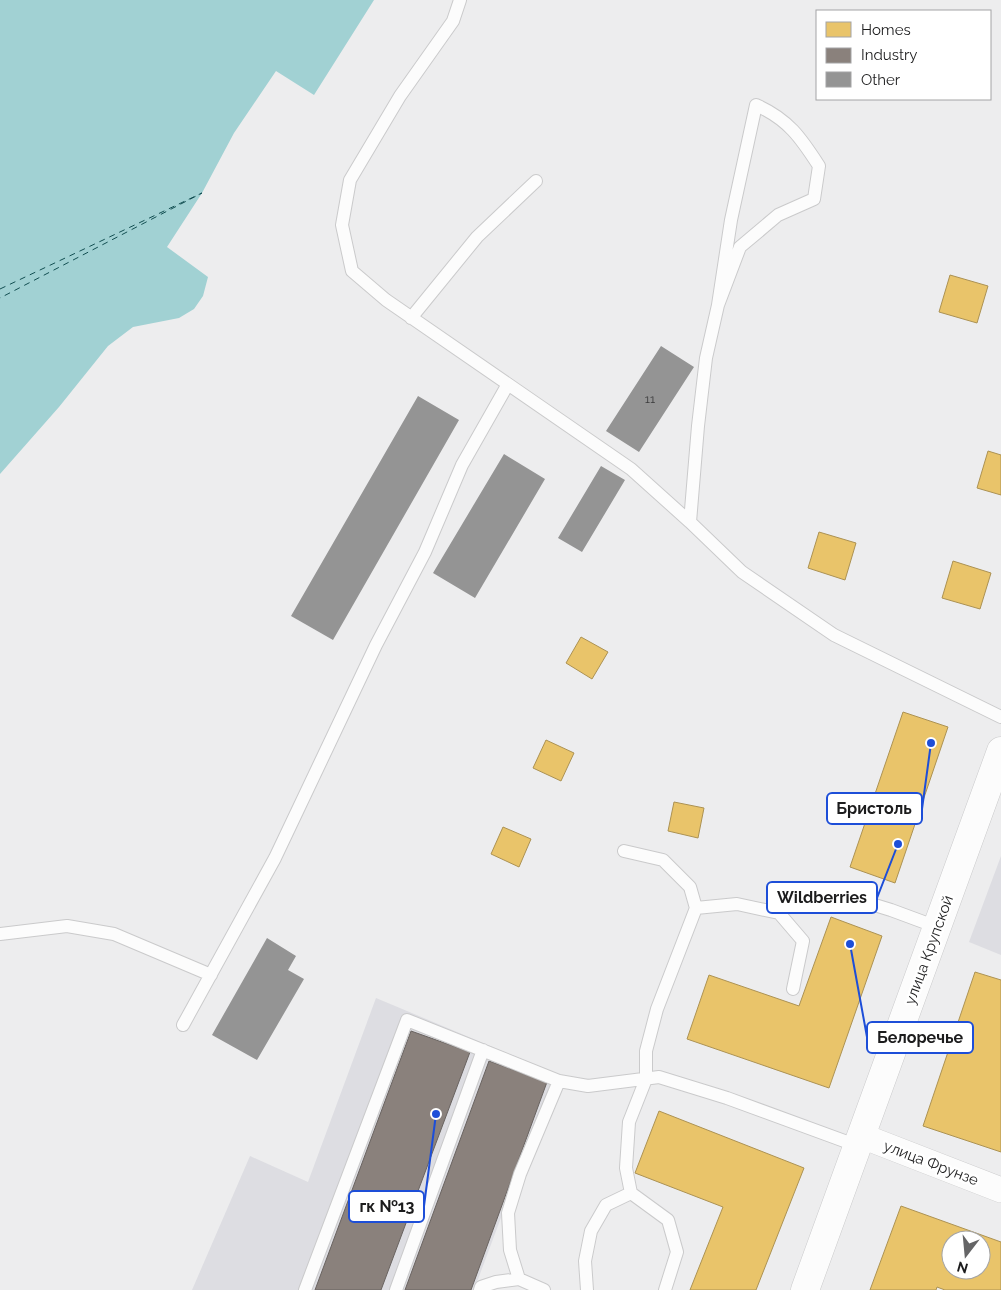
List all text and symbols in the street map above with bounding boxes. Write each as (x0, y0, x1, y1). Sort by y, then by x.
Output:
legend (816, 10, 991, 100)
text: Homes (861, 21, 911, 39)
text: Industry (861, 46, 917, 64)
text: Other (861, 71, 901, 89)
house number: 11 (645, 392, 655, 406)
callout: Бристоль (827, 793, 922, 824)
text: Бристоль (836, 799, 912, 818)
callout: Wildberries (767, 882, 877, 913)
text: Wildberries (777, 888, 867, 907)
street label: улица Крупской (901, 893, 957, 1007)
callout: Белоречье (867, 1022, 973, 1053)
text: Белоречье (877, 1028, 963, 1047)
street label: улица Фрунзе (881, 1137, 981, 1189)
callout: гк №13 (349, 1191, 424, 1222)
text: гк №13 (359, 1197, 415, 1216)
north arrow (941, 1230, 991, 1280)
text: N (955, 1258, 970, 1277)

